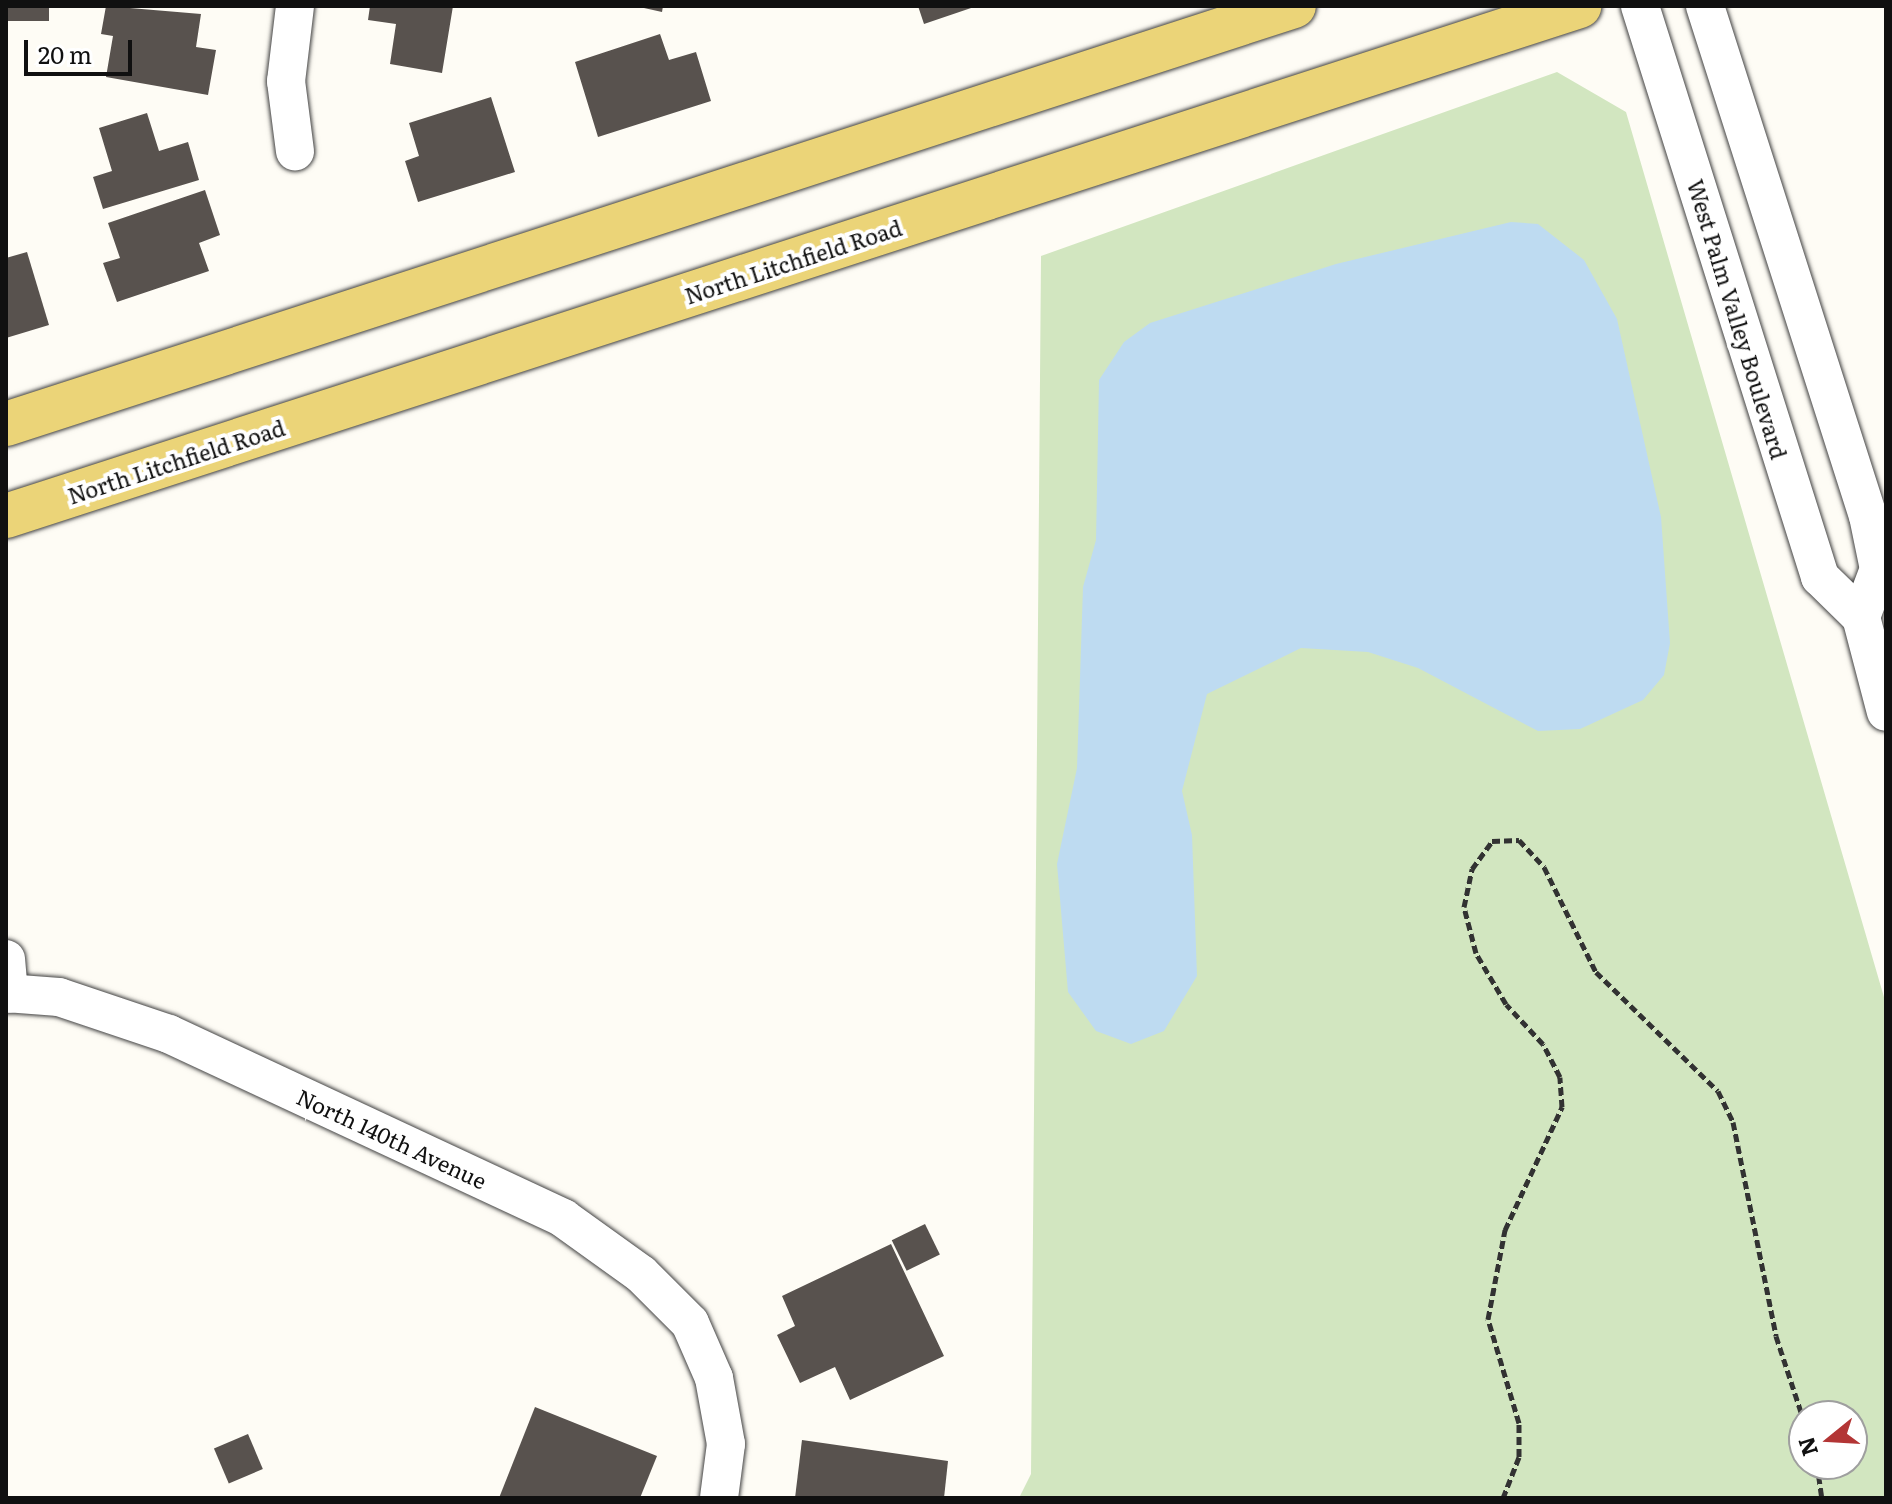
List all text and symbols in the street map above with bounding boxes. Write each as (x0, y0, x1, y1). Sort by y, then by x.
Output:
scale bar (28, 24, 136, 74)
text: 20 m (38, 36, 92, 71)
street label: West Palm Valley Boulevard (1683, 176, 1793, 462)
street label: North Litchfield Road (681, 213, 905, 309)
street label: North Litchfield Road (64, 413, 288, 509)
street label: North 140th Avenue (293, 1082, 491, 1194)
north arrow (1788, 1400, 1868, 1480)
text: N (1788, 1433, 1825, 1461)

